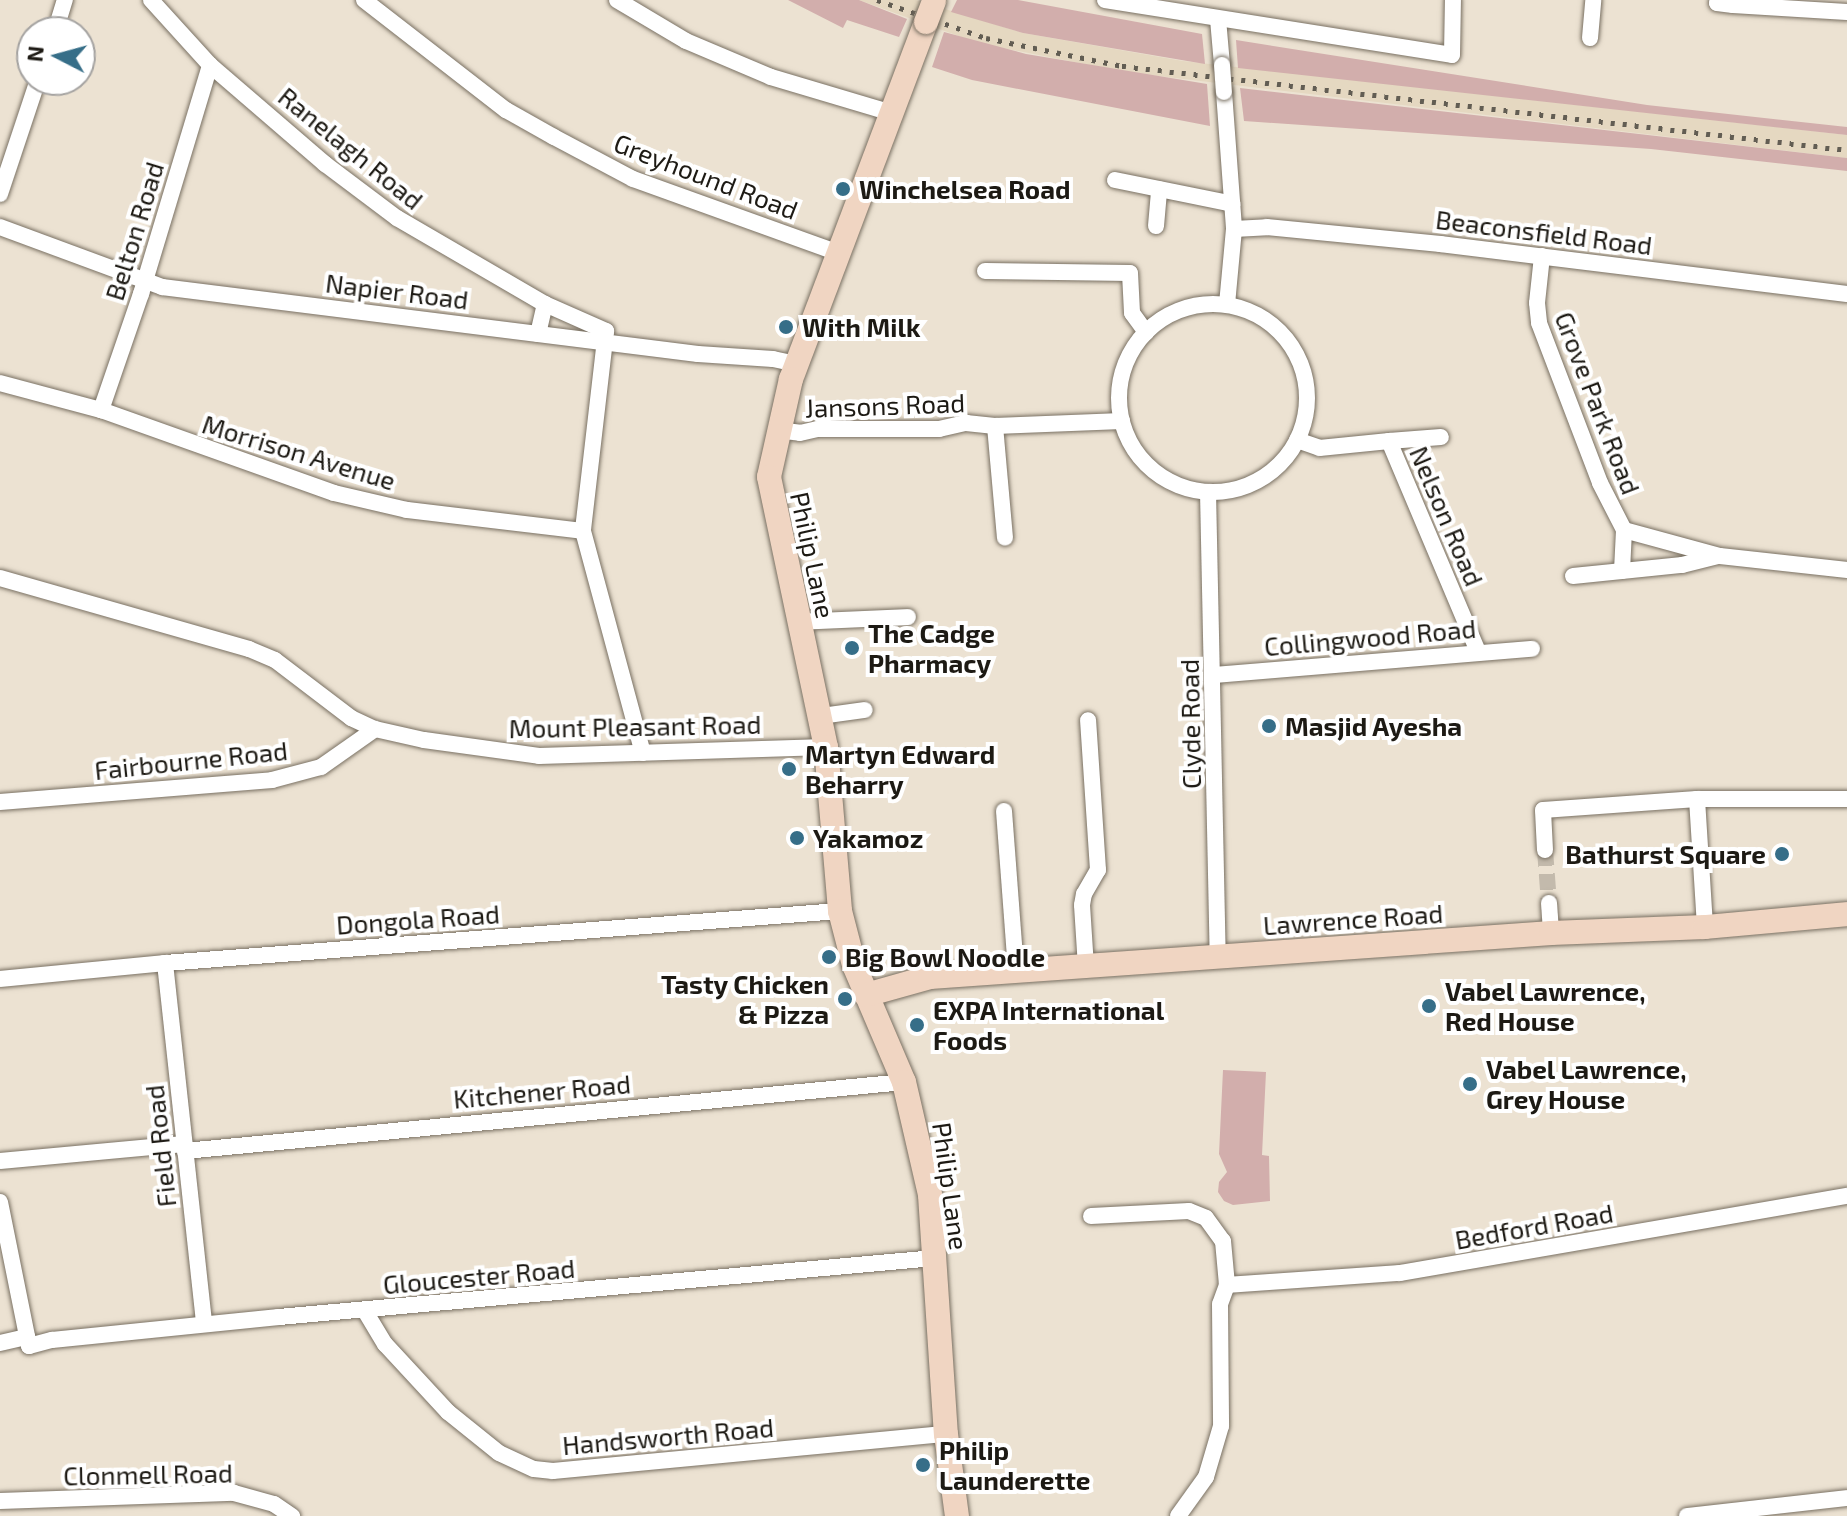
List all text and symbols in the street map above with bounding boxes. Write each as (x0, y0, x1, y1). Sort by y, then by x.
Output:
north arrow (16, 16, 96, 96)
text: N (20, 44, 48, 63)
street label: Ranelagh Road (273, 80, 429, 216)
street label: Greyhound Road (610, 127, 802, 225)
street label: Belton Road (98, 158, 170, 304)
place label: Winchelsea Road (859, 173, 1070, 205)
marker: Winchelsea Road (834, 180, 852, 198)
street label: Beaconsfield Road (1434, 203, 1654, 261)
street label: Napier Road (324, 267, 470, 315)
street label: Grove Park Road (1549, 307, 1647, 499)
place label: With Milk (802, 311, 920, 343)
marker: With Milk (777, 318, 795, 336)
street label: Jansons Road (804, 387, 966, 423)
street label: Morrison Avenue (198, 408, 400, 496)
street label: Nelson Road (1404, 441, 1490, 591)
street label: Philip Lane (784, 489, 842, 621)
street label: Collingwood Road (1263, 612, 1477, 662)
place label: The Cadge Pharmacy (868, 617, 995, 678)
marker: The Cadge Pharmacy (843, 639, 861, 657)
street label: Clyde Road (1173, 659, 1207, 789)
street label: Mount Pleasant Road (508, 708, 762, 744)
place label: Masjid Ayesha (1285, 710, 1463, 742)
marker: Masjid Ayesha (1260, 717, 1278, 735)
street label: Fairbourne Road (93, 734, 289, 786)
place label: Martyn Edward Beharry (805, 738, 995, 800)
marker: Martyn Edward Beharry (780, 760, 798, 778)
place label: Yakamoz (813, 822, 923, 854)
marker: Yakamoz (788, 829, 806, 847)
place label: Bathurst Square (1565, 838, 1766, 870)
marker: Bathurst Square (1773, 845, 1791, 863)
street label: Lawrence Road (1262, 897, 1444, 941)
street label: Dongola Road (335, 898, 501, 940)
place label: Big Bowl Noodle (845, 941, 1046, 973)
marker: Big Bowl Noodle (820, 948, 838, 966)
place label: Tasty Chicken & Pizza (660, 968, 829, 1030)
place label: Vabel Lawrence, Red House (1445, 975, 1646, 1036)
marker: Tasty Chicken & Pizza (836, 990, 854, 1008)
place label: EXPA International Foods (933, 994, 1165, 1056)
marker: Vabel Lawrence, Red House (1420, 997, 1438, 1015)
marker: EXPA International Foods (908, 1016, 926, 1034)
place label: Vabel Lawrence, Grey House (1486, 1053, 1687, 1114)
street label: Kitchener Road (452, 1068, 632, 1114)
marker: Vabel Lawrence, Grey House (1461, 1075, 1479, 1093)
street label: Field Road (138, 1083, 182, 1209)
street label: Philip Lane (927, 1120, 975, 1252)
street label: Bedford Road (1452, 1197, 1616, 1255)
street label: Gloucester Road (381, 1252, 577, 1300)
street label: Handsworth Road (561, 1411, 775, 1461)
place label: Philip Launderette (939, 1434, 1091, 1496)
marker: Philip Launderette (914, 1456, 932, 1474)
street label: Clonmell Road (63, 1457, 233, 1491)

